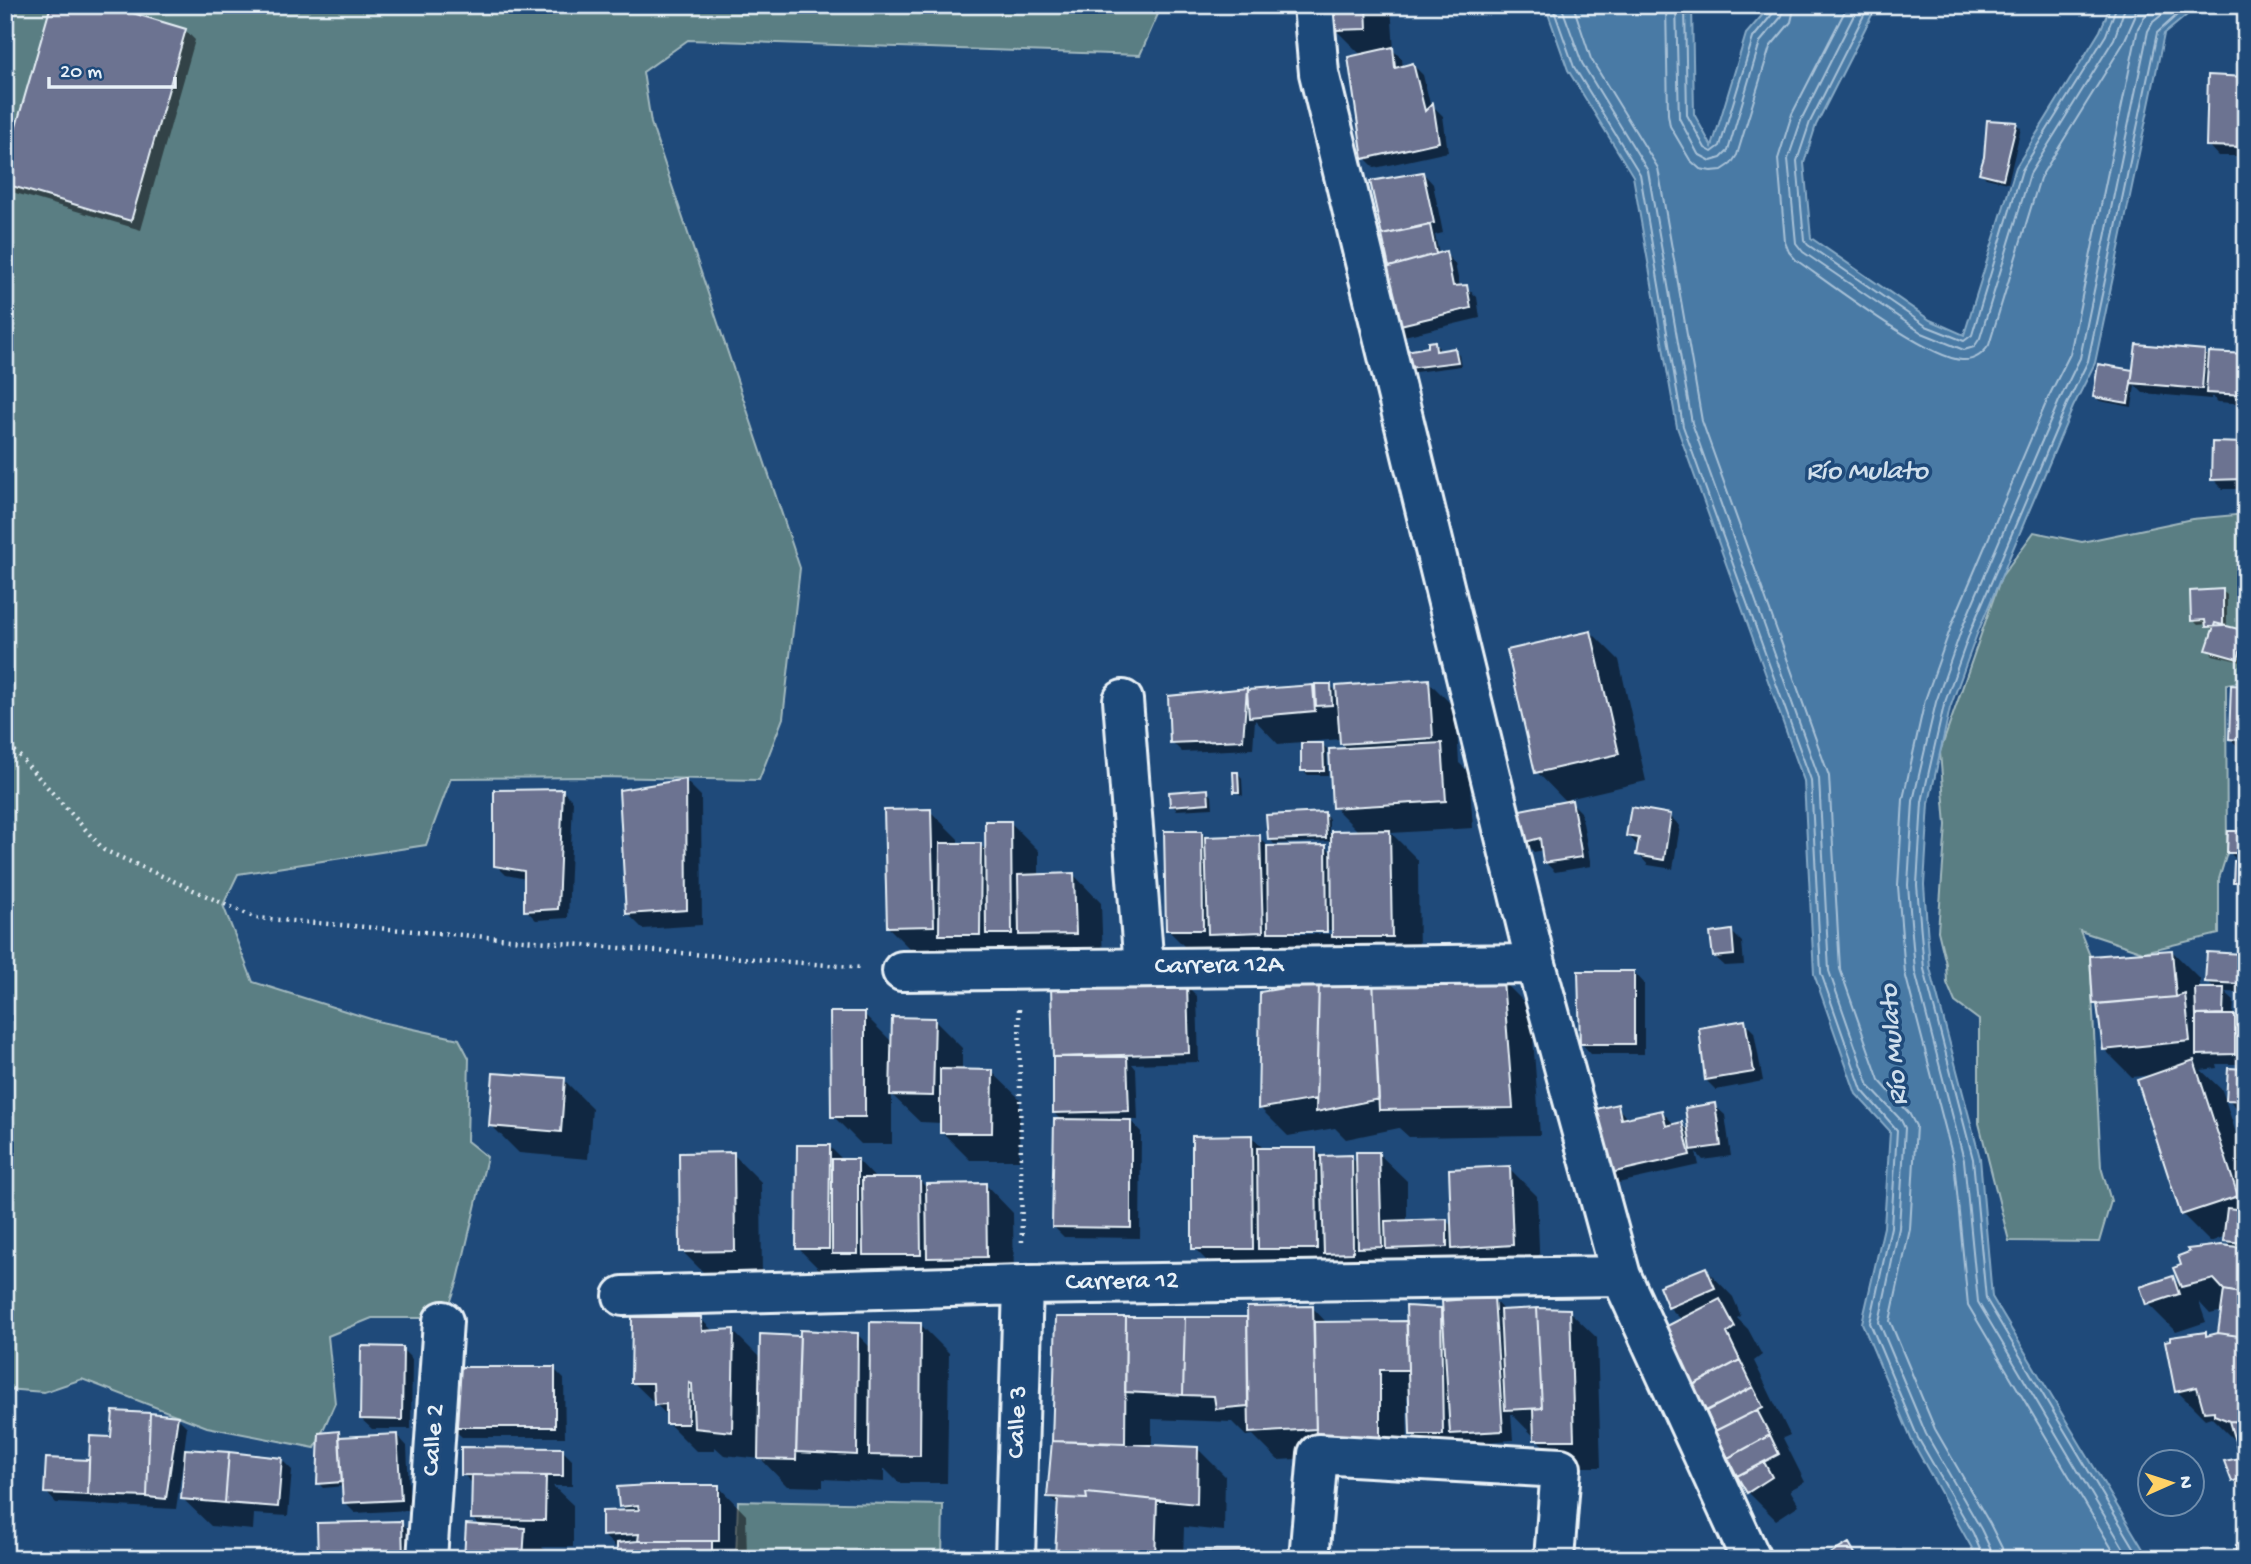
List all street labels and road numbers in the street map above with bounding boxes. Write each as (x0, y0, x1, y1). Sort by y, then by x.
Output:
street label: Carrera 12A (1154, 950, 1285, 984)
street label: Carrera 12 (1065, 1267, 1179, 1299)
street label: Calle 3 (1002, 1385, 1036, 1459)
street label: Calle 2 (417, 1403, 453, 1477)

